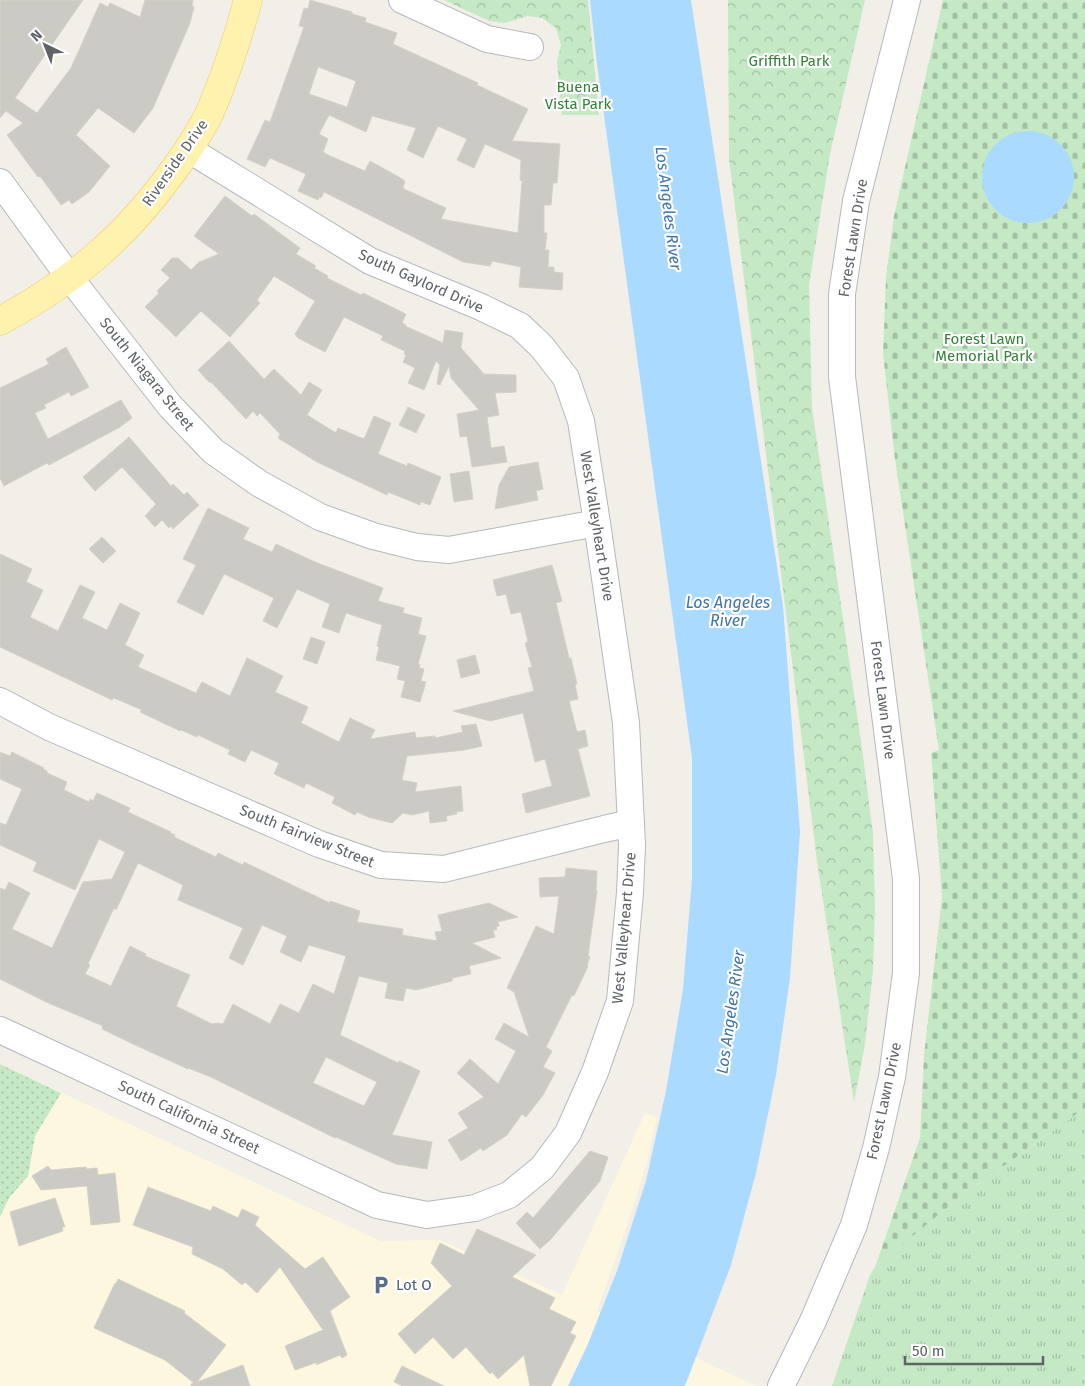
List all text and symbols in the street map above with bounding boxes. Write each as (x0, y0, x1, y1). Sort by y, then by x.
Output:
north arrow (20, 20, 70, 70)
text: N (27, 26, 46, 45)
park label: Griffith Park (749, 52, 830, 70)
park label: Buena Vista Park (545, 78, 612, 113)
street label: Riverside Drive (138, 116, 212, 210)
water label: Los Angeles River (651, 145, 686, 272)
street label: Forest Lawn Drive (835, 178, 871, 298)
street label: South Gaylord Drive (356, 245, 486, 317)
street label: South Niagara Street (96, 314, 198, 435)
park label: Forest Lawn Memorial Park (935, 330, 1033, 365)
street label: West Valleyheart Drive (576, 449, 618, 603)
water label: Los Angeles River (686, 593, 770, 630)
street label: Forest Lawn Drive (867, 640, 899, 760)
street label: South Fairview Street (237, 801, 378, 871)
street label: West Valleyheart Drive (608, 851, 640, 1005)
water label: Los Angeles River (712, 948, 749, 1075)
street label: Forest Lawn Drive (863, 1041, 905, 1161)
street label: South California Street (115, 1076, 263, 1158)
parking icon: Lot O (370, 1274, 392, 1296)
place label: Lot O (396, 1276, 432, 1294)
scale bar (905, 1334, 1042, 1366)
text: 50 m (912, 1342, 945, 1360)

